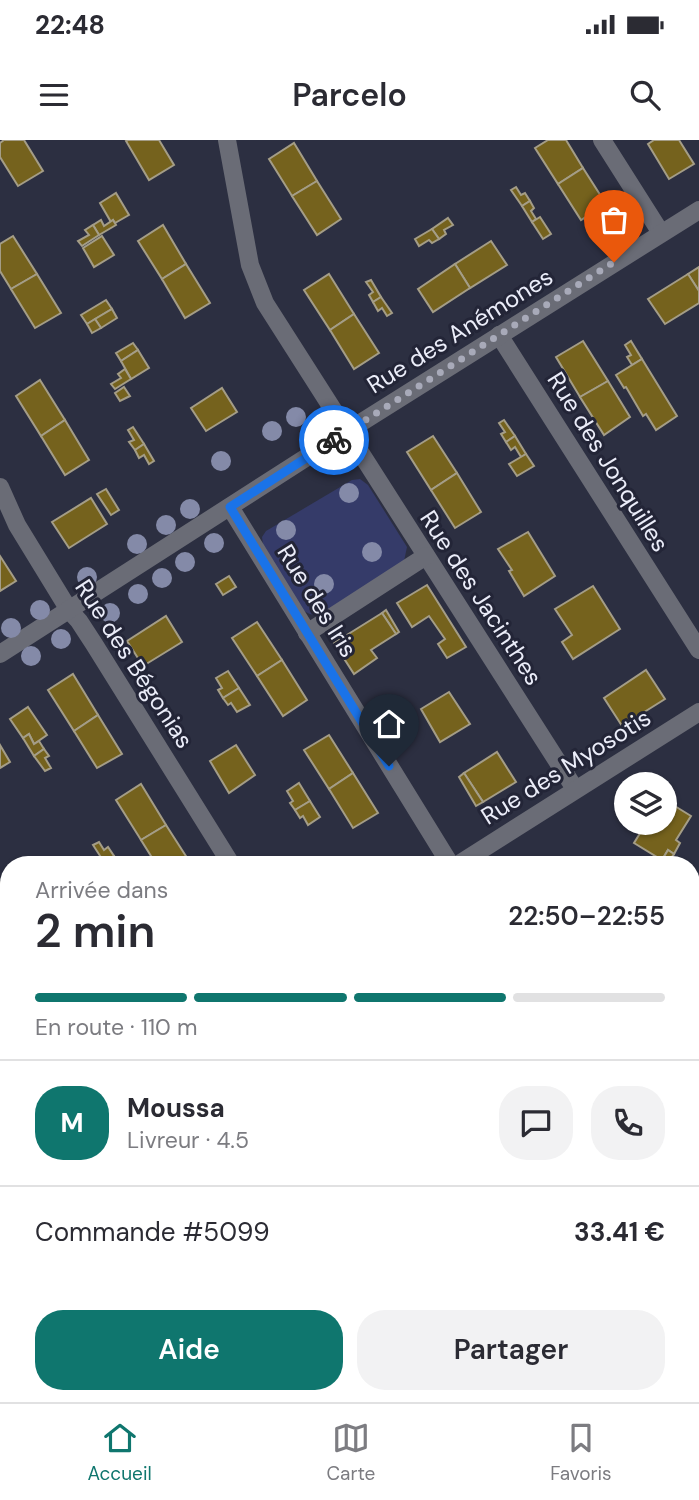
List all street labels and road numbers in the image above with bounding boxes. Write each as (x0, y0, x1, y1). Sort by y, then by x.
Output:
street label: Rue des Anémones (361, 261, 559, 400)
street label: Rue des Jonquilles (541, 366, 676, 557)
street label: Rue des Jacinthes (413, 504, 550, 691)
street label: Rue des Iris (271, 538, 364, 663)
street label: Rue des Bégonias (68, 574, 201, 754)
street label: Rue des Myosotis (475, 702, 657, 831)

